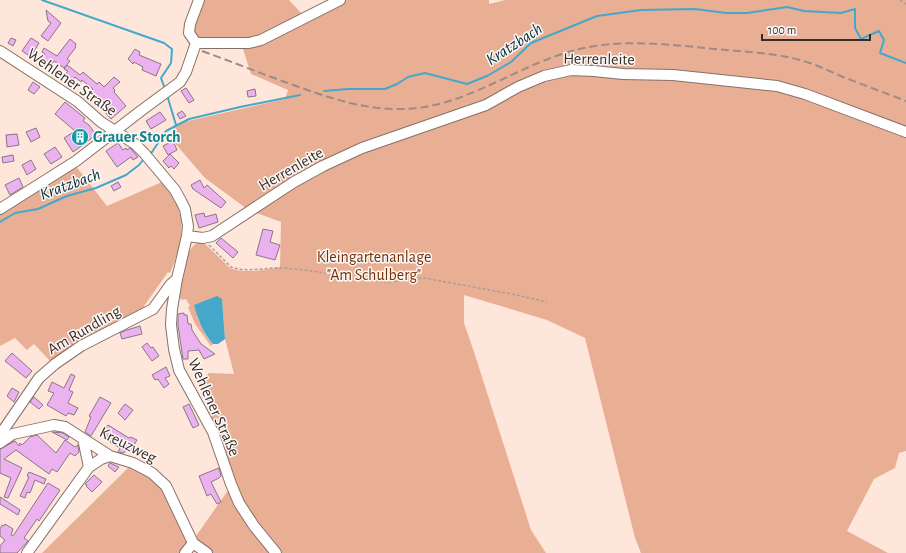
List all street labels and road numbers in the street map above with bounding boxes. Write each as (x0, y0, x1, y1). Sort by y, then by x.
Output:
street label: Wehlener Straße (24, 45, 120, 119)
street label: Herrenleite (563, 50, 635, 68)
street label: Herrenleite (256, 144, 326, 194)
street label: Am Rundling (45, 303, 123, 357)
street label: Wehlener Straße (185, 356, 243, 458)
street label: Kreuzweg (97, 424, 159, 466)

